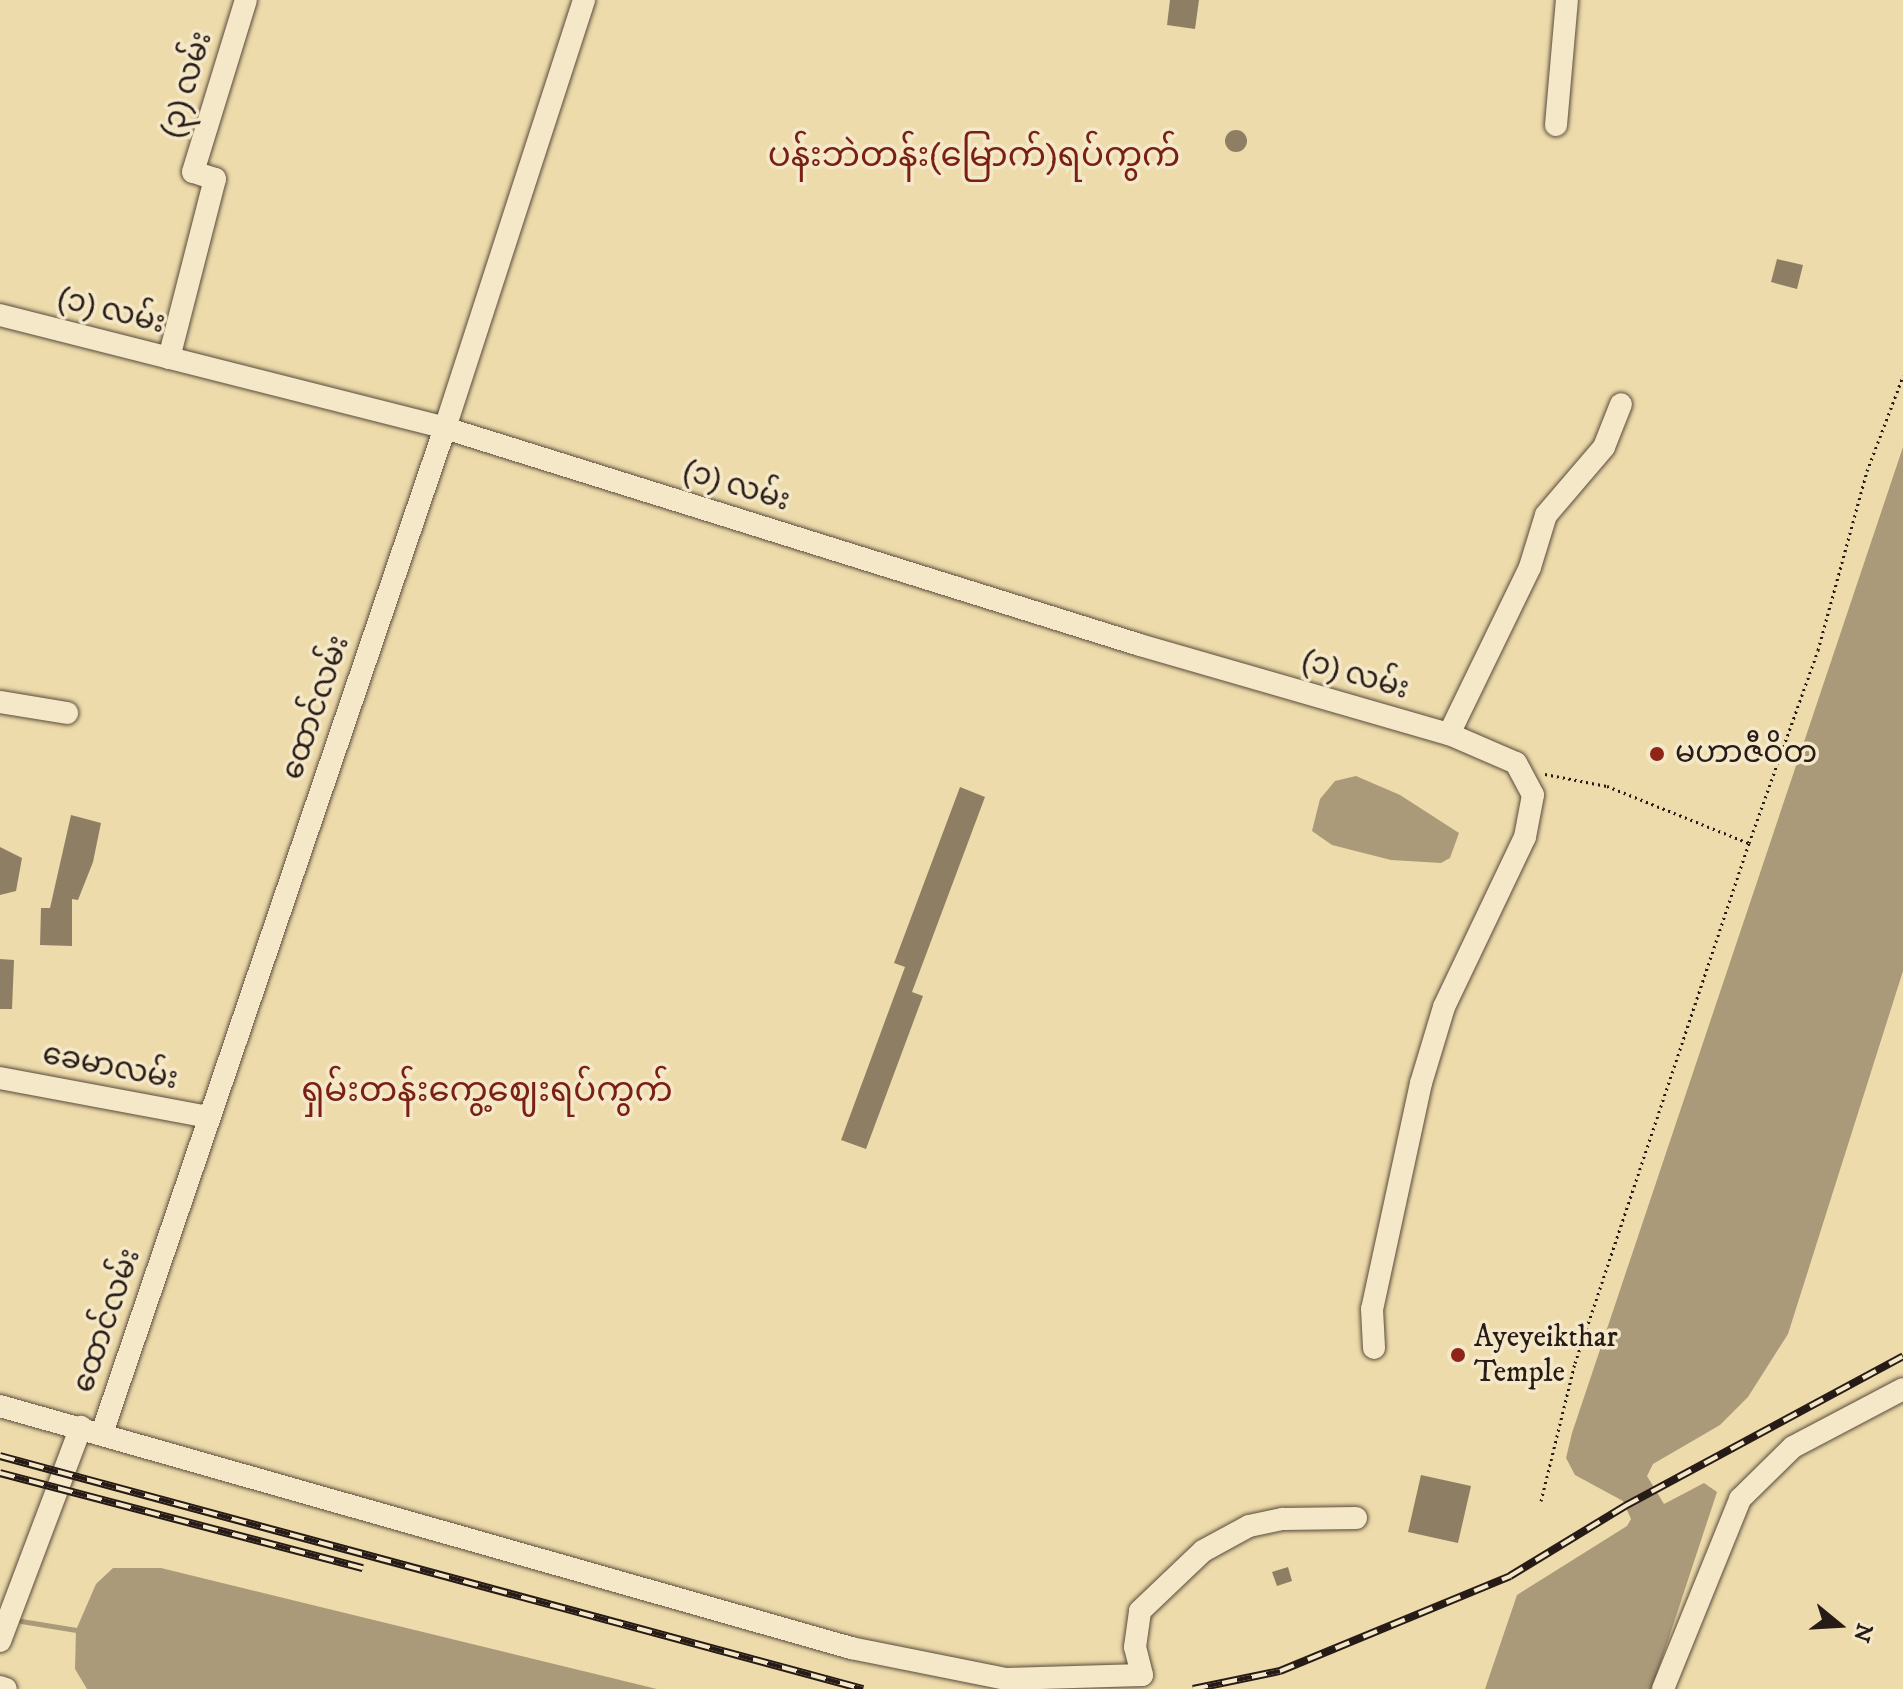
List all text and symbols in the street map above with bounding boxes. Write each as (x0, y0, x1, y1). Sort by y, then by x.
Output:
street label: (၃) လမ်း (155, 27, 221, 143)
district label: ပန်းဘဲတန်း(မြောက်)ရပ်ကွက် (768, 137, 1180, 177)
street label: (၁) လမ်း (54, 281, 168, 343)
street label: (၁) လမ်း (678, 454, 794, 520)
street label: ထောင်လမ်း (276, 631, 358, 785)
street label: (၁) လမ်း (1297, 644, 1413, 708)
place label: မဟာဇီဝိတ (1675, 736, 1817, 772)
marker: မဟာဇီဝိတ (1646, 743, 1668, 765)
street label: ခေမာလမ်း (39, 1037, 181, 1099)
district label: ရှမ်းတန်းကွေ့ဈေးရပ်ကွက် (301, 1072, 673, 1112)
street label: ထောင်လမ်း (67, 1244, 149, 1398)
place label: Ayeyeikthar Temple (1474, 1320, 1618, 1390)
marker: Ayeyeikthar Temple (1449, 1346, 1467, 1364)
north arrow (1799, 1585, 1879, 1665)
text: N (1847, 1620, 1878, 1645)

